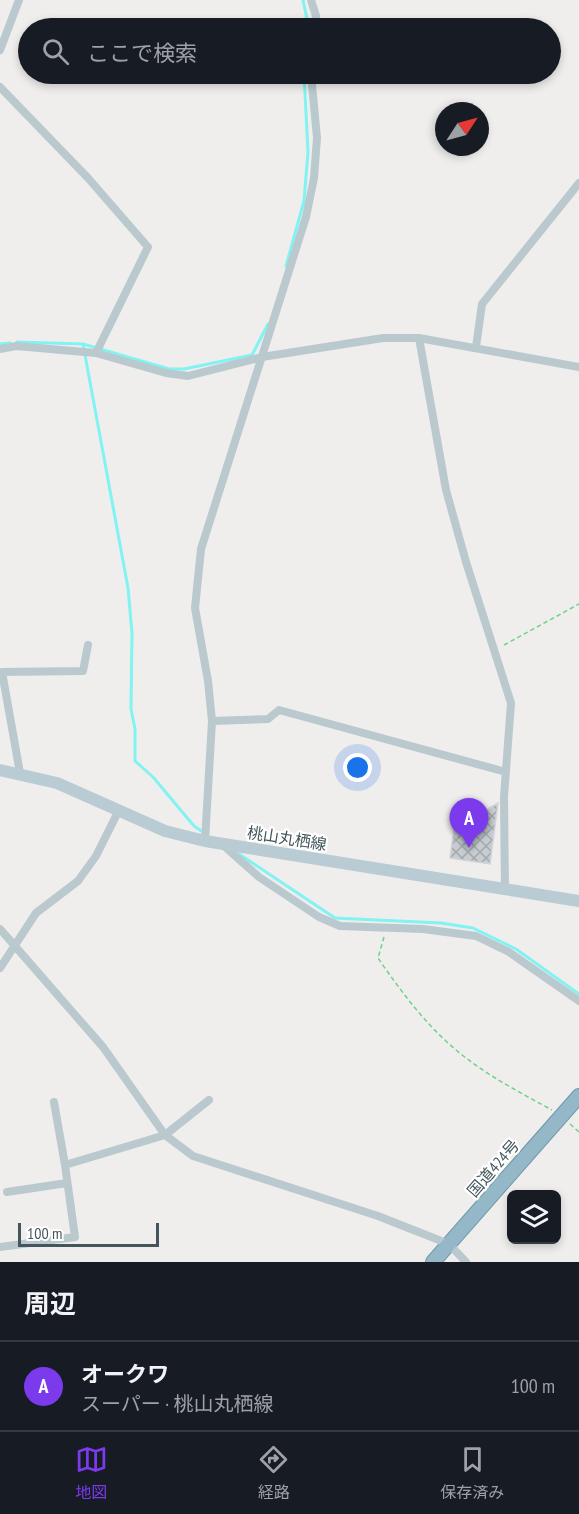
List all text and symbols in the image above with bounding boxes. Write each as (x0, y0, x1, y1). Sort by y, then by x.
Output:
search box (18, 18, 561, 84)
icon: search (39, 35, 72, 68)
text: ここで検索 (87, 39, 197, 67)
north arrow (435, 102, 489, 156)
your location (343, 753, 372, 782)
pin: A (450, 798, 488, 848)
street label: 桃山丸栖線 (246, 822, 328, 854)
street label: 国道424号 (463, 1135, 523, 1201)
map controls (507, 1190, 561, 1244)
button: layers (507, 1190, 561, 1244)
scale bar (18, 1220, 159, 1248)
text: 100 m (27, 1223, 62, 1243)
text: 周辺 (24, 1287, 76, 1320)
text: オークワ (81, 1360, 169, 1388)
text: A (38, 1373, 49, 1399)
text: 100 m (511, 1373, 555, 1399)
text: スーパー · 桃山丸栖線 (81, 1391, 274, 1417)
tab: 地図 (75, 1443, 108, 1503)
tab: 経路 (257, 1443, 290, 1503)
tab: 保存済み (440, 1443, 504, 1503)

